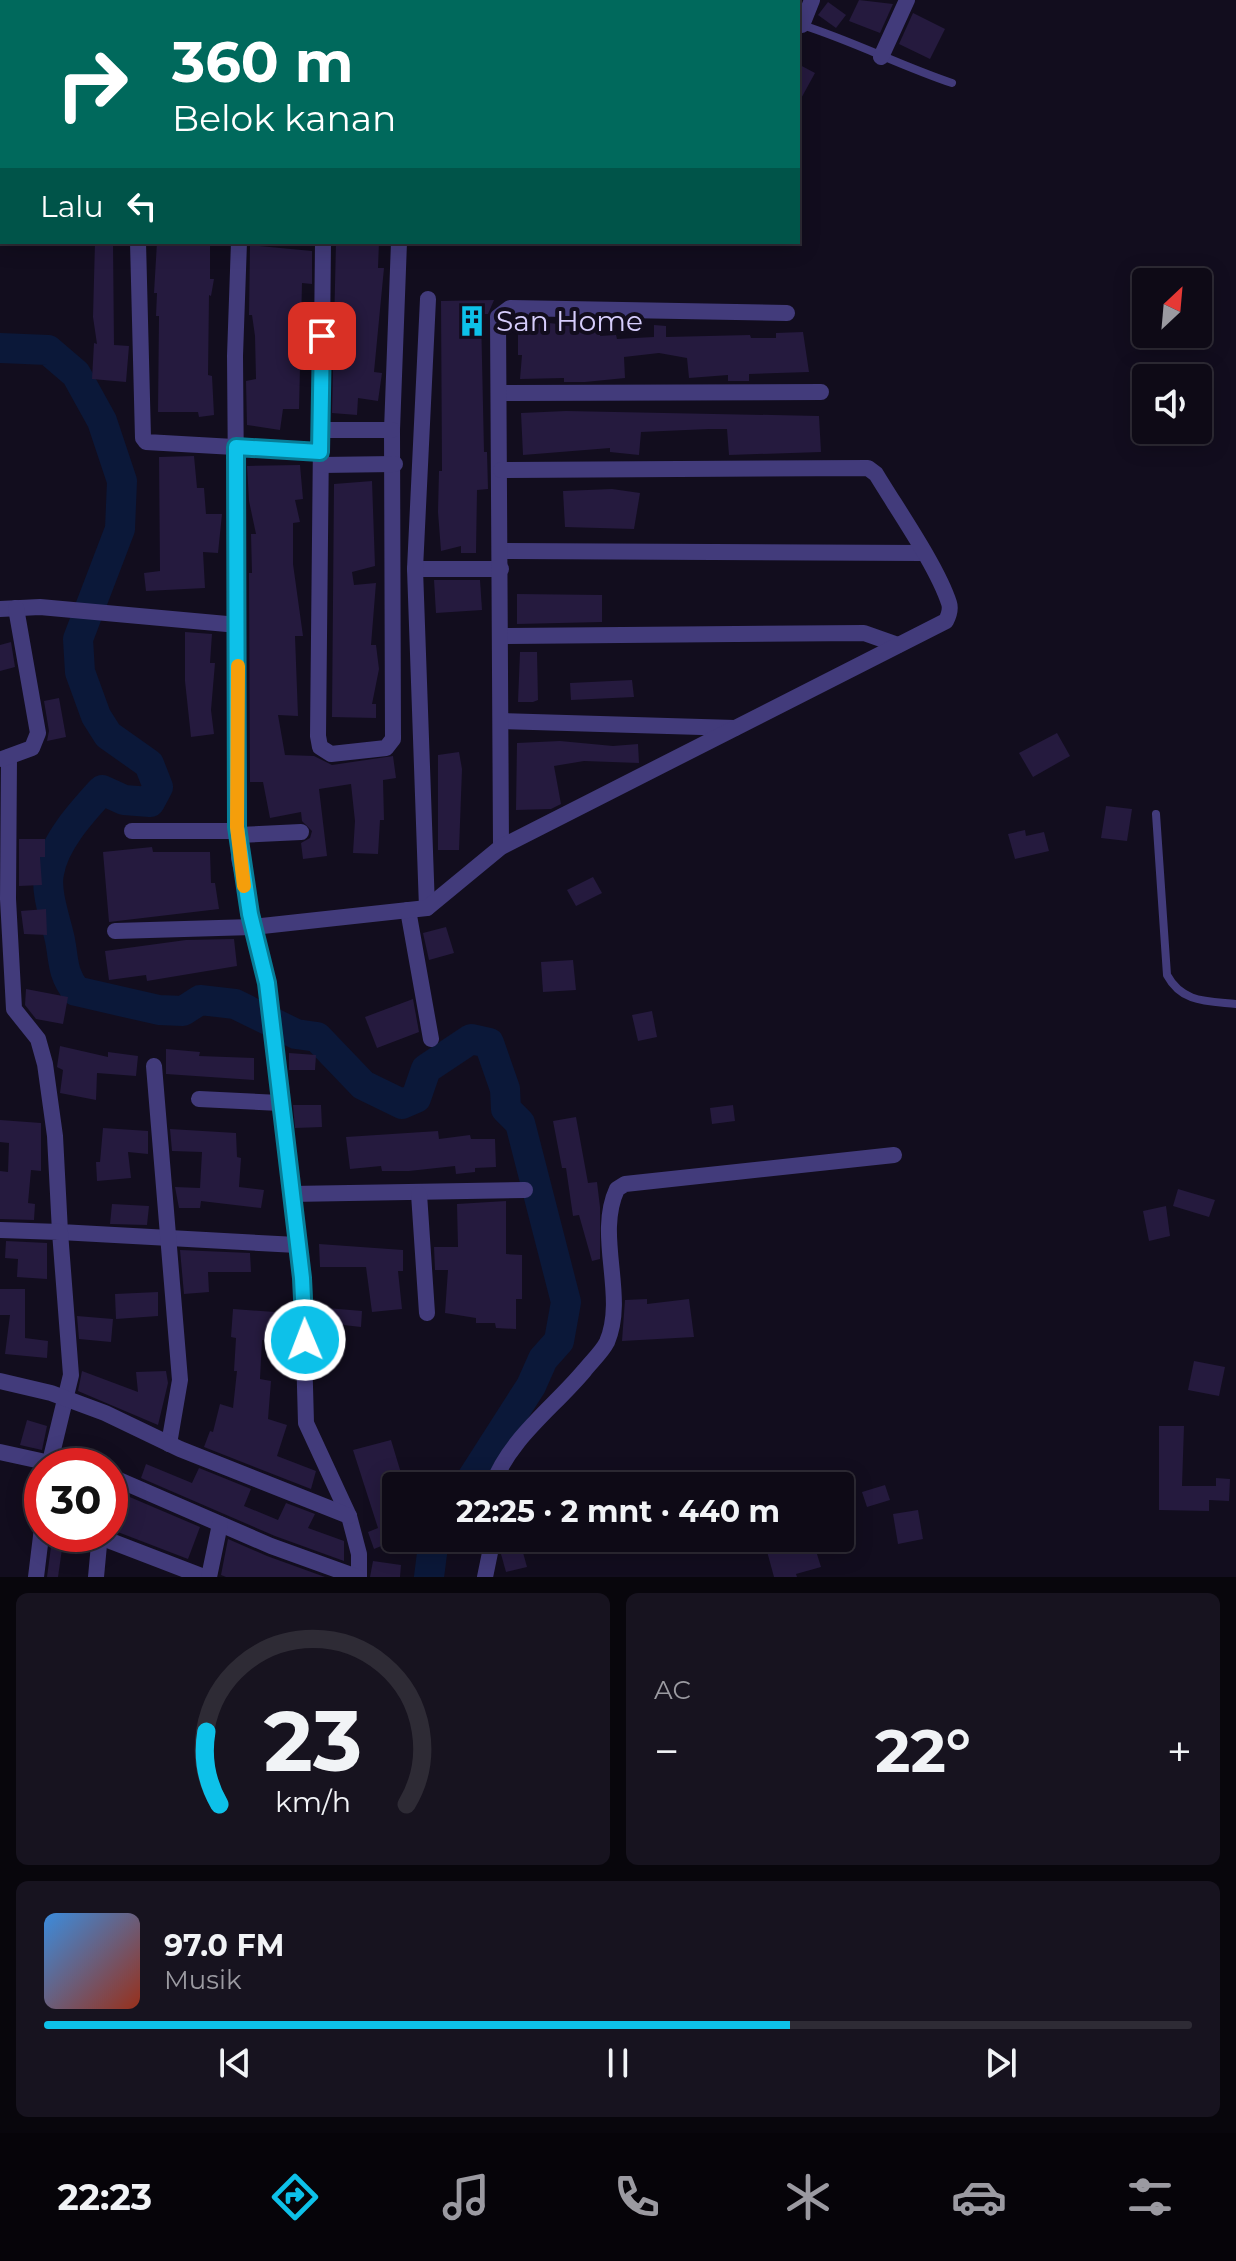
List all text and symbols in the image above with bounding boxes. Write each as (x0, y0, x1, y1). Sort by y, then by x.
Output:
text: 360 m (172, 28, 353, 96)
icon: right (40, 32, 144, 136)
text: Belok kanan (172, 96, 396, 140)
icon: left (120, 184, 164, 228)
text: Lalu (40, 188, 104, 225)
north arrow (1132, 268, 1212, 348)
map controls (1132, 268, 1212, 444)
pin (288, 302, 356, 370)
building icon: San Home (455, 304, 489, 338)
place label: San Home (496, 304, 643, 338)
icon: arrive (300, 314, 344, 358)
button: sound (1132, 364, 1212, 444)
position arrow (263, 1298, 347, 1382)
speed limit sign: 30 (24, 1448, 128, 1552)
text: 22:25 · 2 mnt · 440 m (456, 1493, 780, 1530)
text: AC (654, 1674, 691, 1706)
text: 23 (264, 1690, 362, 1792)
text: 22° (875, 1714, 971, 1787)
text: − (654, 1724, 679, 1778)
text: + (1167, 1724, 1192, 1778)
text: km/h (275, 1784, 351, 1819)
text: 97.0 FM (164, 1927, 284, 1964)
text: Musik (164, 1964, 242, 1996)
icon: previous (213, 2041, 257, 2085)
icon: pause (596, 2041, 640, 2085)
icon: next (979, 2041, 1023, 2085)
icon: directions (267, 2169, 323, 2225)
icon: music (438, 2169, 494, 2225)
icon: phone (609, 2169, 665, 2225)
icon: climate (780, 2169, 836, 2225)
icon: car (951, 2169, 1007, 2225)
icon: filters (1122, 2169, 1178, 2225)
text: 22:23 (58, 2175, 152, 2219)

